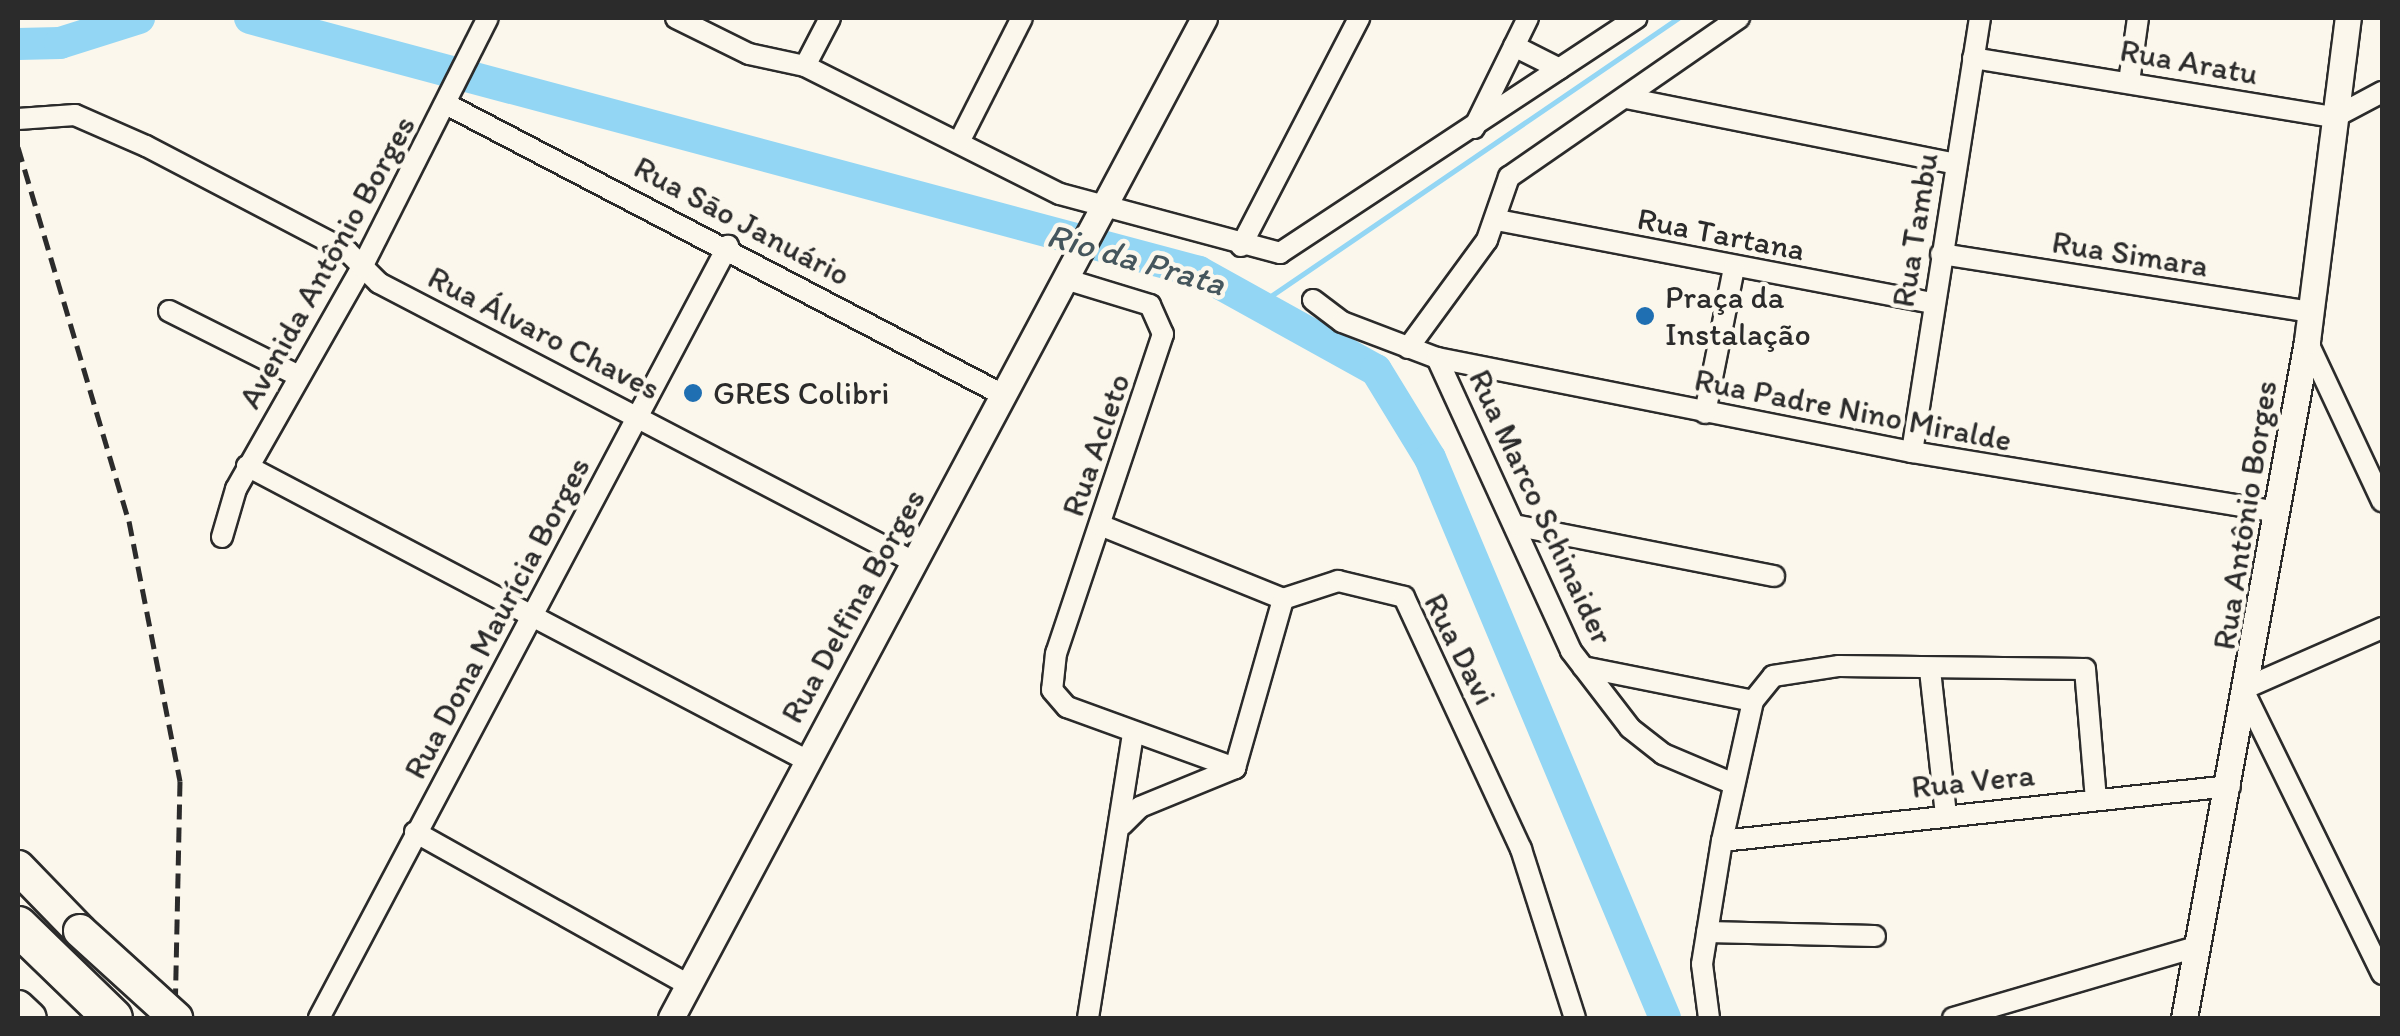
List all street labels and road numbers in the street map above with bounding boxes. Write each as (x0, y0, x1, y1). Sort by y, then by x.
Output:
street label: Rua Aratu (2117, 31, 2261, 93)
street label: Avenida Antônio Borges (230, 109, 424, 415)
street label: Rua Sāo Januário (628, 148, 856, 294)
street label: Rua Tambu (1884, 152, 1946, 308)
street label: Rua Tartana (1636, 199, 1806, 269)
street label: Rua Simara (2049, 223, 2211, 285)
street label: Rua Álvaro Chaves (421, 258, 667, 408)
street label: Rua Padre Nino Miralde (1692, 361, 2014, 459)
street label: Rua Marco Schinaider (1461, 364, 1621, 650)
street label: Rua Acleto (1054, 369, 1138, 521)
street label: Rua Antônio Borges (2205, 378, 2285, 652)
street label: Rua Dona Maurícia Borges (395, 450, 599, 786)
street label: Rua Delfina Borges (773, 482, 933, 730)
street label: Rua Davi (1416, 587, 1504, 711)
street label: Rua Vera (1911, 756, 2035, 806)

